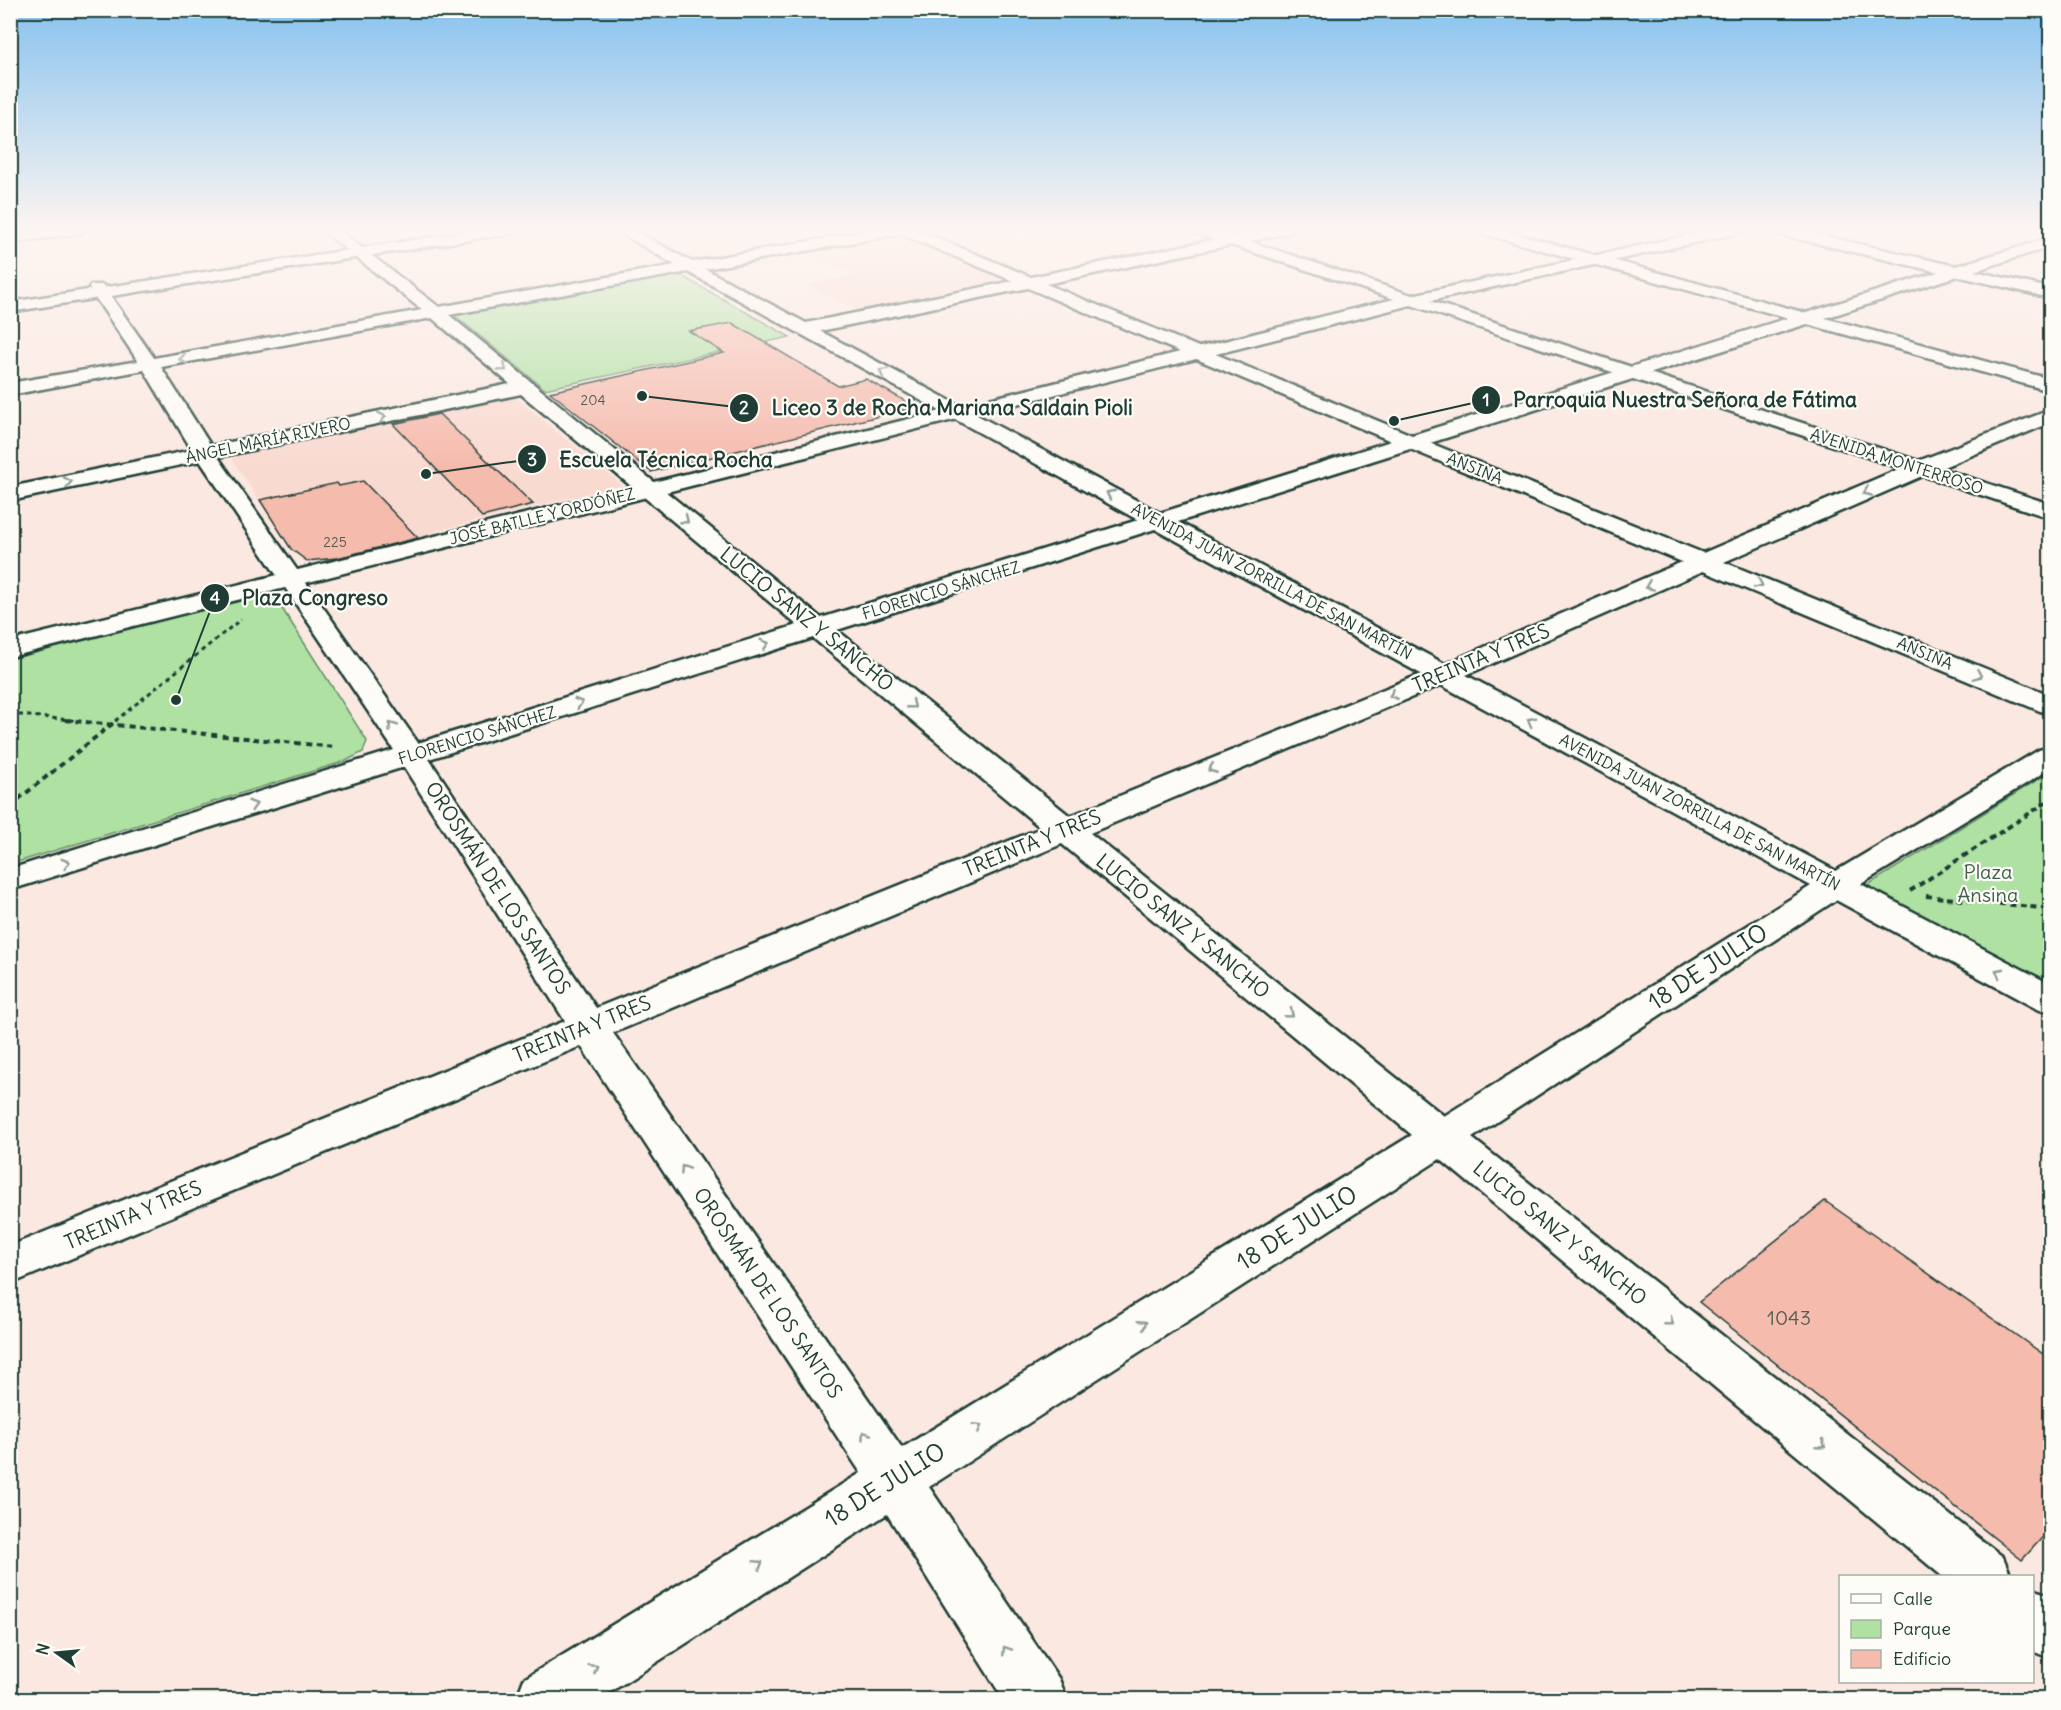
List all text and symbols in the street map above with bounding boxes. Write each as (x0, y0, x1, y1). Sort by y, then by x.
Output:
one-way arrow (178, 352, 188, 364)
one-way arrow (496, 361, 507, 372)
one-way arrow (879, 368, 889, 379)
callout: Parroquia Nuestra Señora de Fátima (1471, 380, 1869, 419)
text: Parroquia Nuestra Señora de Fátima (1513, 386, 1857, 413)
callout: Liceo 3 de Rocha Mariana Saldain Pioli (729, 388, 1145, 427)
text: 1 (1482, 388, 1490, 411)
house number: 204 (581, 391, 605, 409)
text: Liceo 3 de Rocha Mariana Saldain Pioli (771, 394, 1133, 421)
text: 2 (739, 396, 749, 419)
one-way arrow (377, 411, 387, 424)
street label: ÁNGEL MARÍA RIVERO (184, 413, 352, 467)
street label: AVENIDA MONTERROSO (1808, 424, 1986, 498)
callout: Escuela Técnica Rocha (517, 440, 785, 479)
text: Escuela Técnica Rocha (559, 446, 773, 473)
text: 3 (527, 448, 537, 471)
street label: ANSINA (1444, 448, 1506, 488)
one-way arrow (63, 476, 73, 489)
street label: JOSÉ BATLLE Y ORDÓÑEZ (447, 483, 637, 549)
one-way arrow (1862, 484, 1873, 496)
one-way arrow (1106, 490, 1116, 501)
street label: AVENIDA JUAN ZORRILLA DE SAN MARTÍN (1128, 498, 1416, 664)
one-way arrow (678, 512, 689, 523)
house number: 225 (323, 533, 347, 551)
street label: LUCIO SANZ Y SANCHO (715, 541, 899, 696)
street label: FLORENCIO SÁNCHEZ (860, 556, 1022, 624)
one-way arrow (1753, 577, 1764, 589)
callout: Plaza Congreso (200, 578, 400, 617)
one-way arrow (1645, 578, 1656, 590)
text: Plaza Congreso (242, 584, 388, 611)
text: 4 (210, 586, 221, 609)
street label: TREINTA Y TRES (1409, 617, 1553, 698)
street label: ANSINA (1894, 632, 1956, 674)
one-way arrow (759, 639, 770, 651)
one-way arrow (1972, 668, 1983, 680)
one-way arrow (1388, 688, 1399, 700)
one-way arrow (905, 697, 916, 708)
one-way arrow (573, 698, 584, 710)
street label: FLORENCIO SÁNCHEZ (396, 701, 558, 769)
one-way arrow (1527, 717, 1538, 728)
one-way arrow (388, 722, 399, 733)
street label: AVENIDA JUAN ZORRILLA DE SAN MARTÍN (1556, 729, 1844, 895)
one-way arrow (1208, 762, 1219, 774)
street label: OROSMÁN DE LOS SANTOS (420, 777, 577, 999)
one-way arrow (247, 800, 258, 812)
street label: TREINTA Y TRES (959, 804, 1104, 882)
street label: LUCIO SANZ Y SANCHO (1091, 848, 1275, 1003)
one-way arrow (60, 858, 71, 870)
park label: Plaza Ansina (1958, 859, 2019, 907)
street label: 18 DE JULIO (1642, 916, 1773, 1016)
one-way arrow (1995, 968, 2005, 979)
street label: TREINTA Y TRES (509, 990, 654, 1068)
one-way arrow (1284, 1007, 1295, 1018)
street label: LUCIO SANZ Y SANCHO (1468, 1155, 1652, 1310)
one-way arrow (680, 1165, 692, 1175)
street label: TREINTA Y TRES (61, 1174, 205, 1255)
street label: 18 DE JULIO (1231, 1178, 1362, 1276)
street label: OROSMÁN DE LOS SANTOS (688, 1183, 848, 1403)
house number: 1043 (1767, 1305, 1811, 1330)
one-way arrow (1663, 1315, 1674, 1326)
one-way arrow (1137, 1319, 1147, 1331)
one-way arrow (971, 1424, 982, 1435)
one-way arrow (861, 1430, 872, 1441)
street label: 18 DE JULIO (819, 1435, 950, 1533)
one-way arrow (1815, 1438, 1826, 1449)
one-way arrow (753, 1560, 763, 1572)
legend (1839, 1575, 2034, 1683)
text: Calle (1893, 1587, 1933, 1610)
text: Parque (1893, 1617, 1951, 1640)
north arrow (27, 1623, 87, 1683)
text: N (31, 1641, 54, 1657)
one-way arrow (1002, 1646, 1013, 1657)
text: Edificio (1893, 1647, 1951, 1670)
one-way arrow (588, 1664, 598, 1676)

